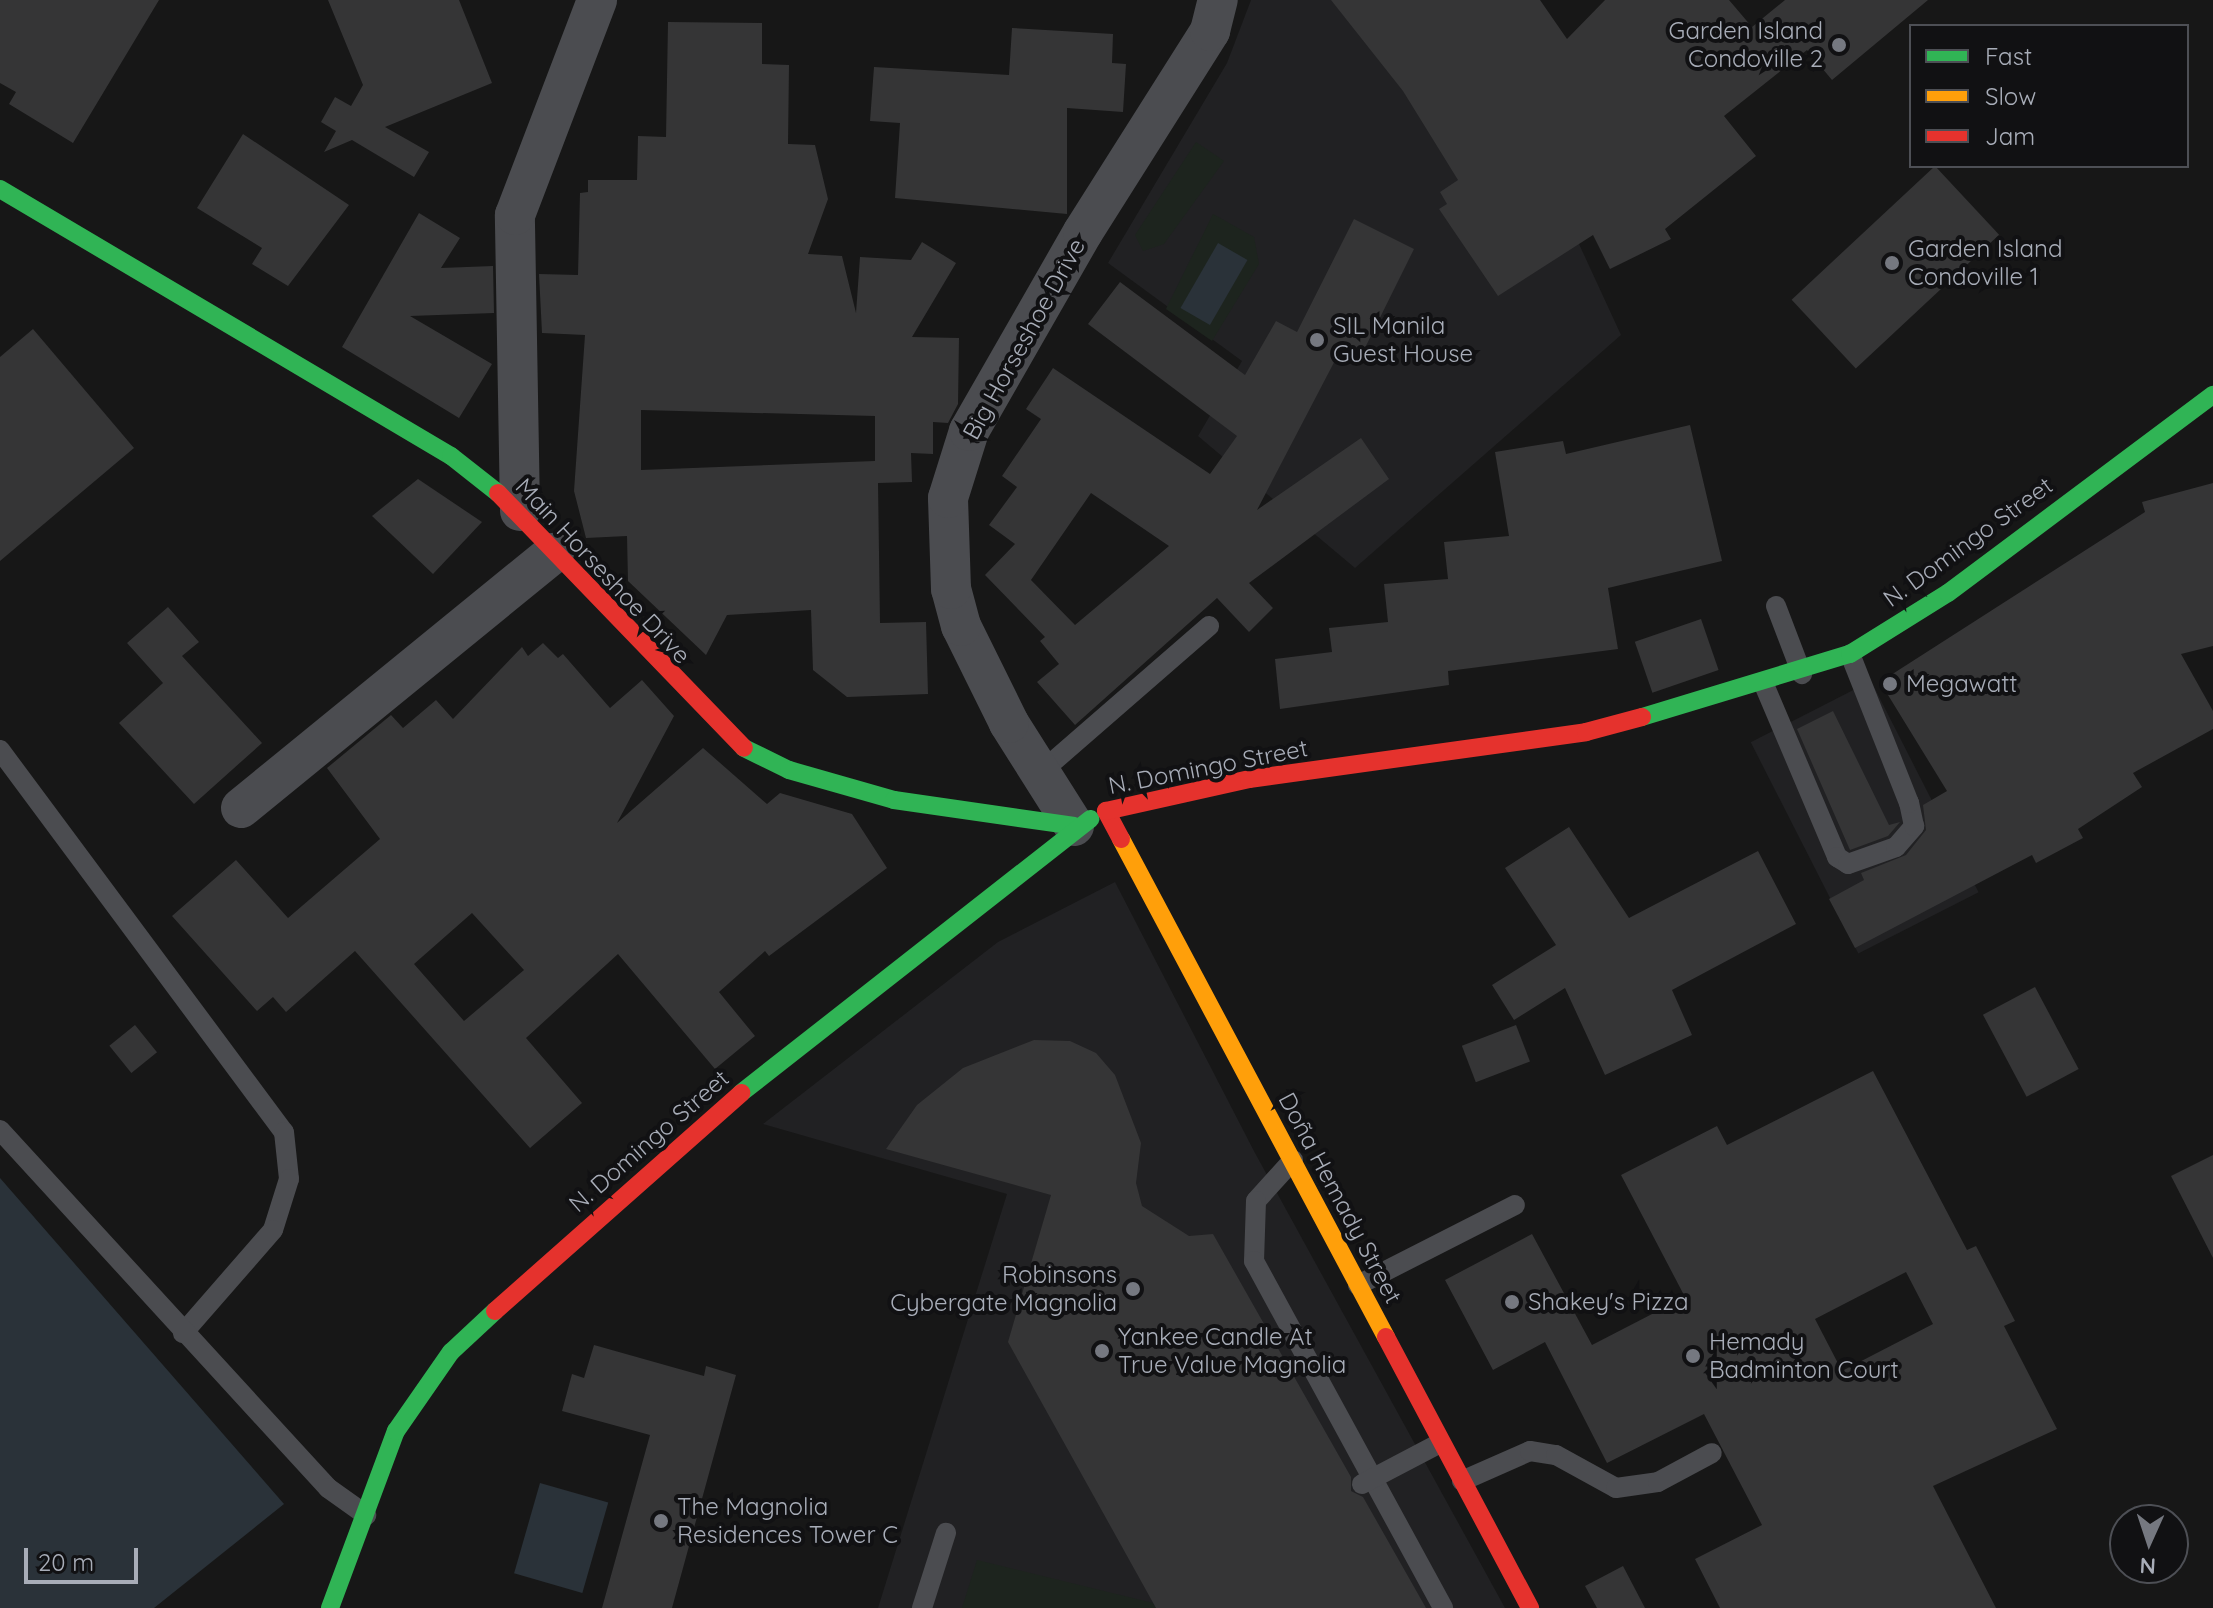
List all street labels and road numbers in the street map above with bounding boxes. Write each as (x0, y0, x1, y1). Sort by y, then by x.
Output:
street label: Big Horseshoe Drive (957, 233, 1091, 445)
street label: N. Domingo Street (1878, 471, 2058, 613)
street label: Main Horseshoe Drive (510, 472, 696, 670)
street label: N. Domingo Street (1106, 734, 1310, 800)
street label: N. Domingo Street (563, 1064, 735, 1218)
street label: Doña Hemady Street (1272, 1088, 1408, 1308)

